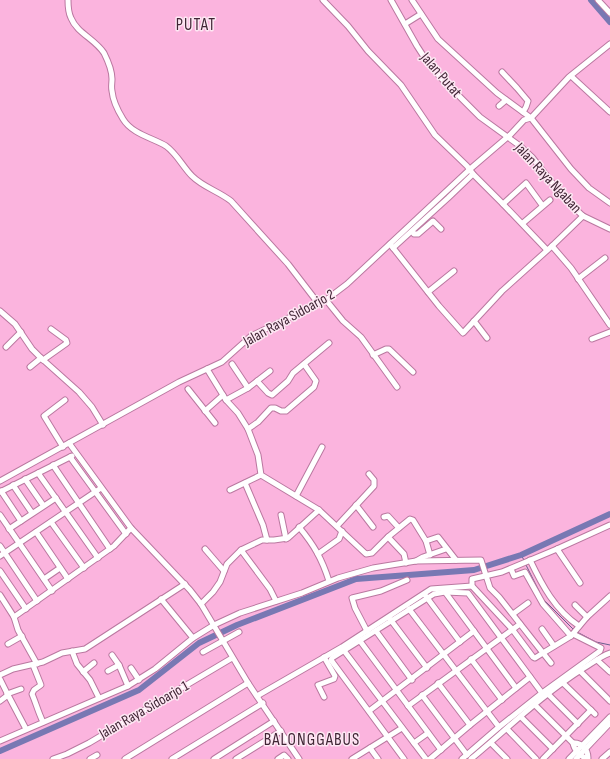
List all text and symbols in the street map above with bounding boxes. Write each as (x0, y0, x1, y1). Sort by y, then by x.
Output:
district label: PUTAT (176, 15, 216, 35)
street label: Jalan Putat (416, 48, 466, 102)
street label: Jalan Raya Ngaban (510, 138, 586, 217)
street label: Jalan Raya Sidoarjo 2 (239, 285, 338, 351)
street label: Jalan Raya Sidoarjo 1 (95, 676, 193, 744)
district label: BALONGGABUS (264, 730, 360, 750)

